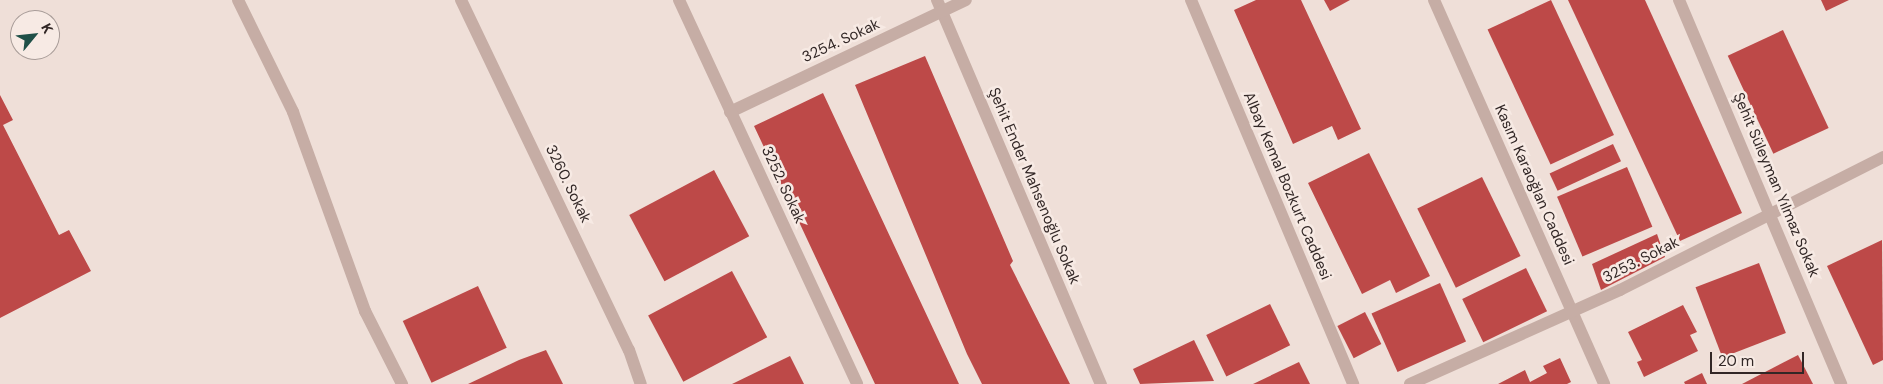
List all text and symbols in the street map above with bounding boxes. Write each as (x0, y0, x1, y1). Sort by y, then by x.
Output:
north arrow (10, 10, 60, 60)
street label: 3254. Sokak (799, 15, 883, 67)
text: K (37, 20, 57, 37)
street label: Şehit Ender Mahsenoğlu Sokak (984, 85, 1084, 287)
street label: Albay Kemal Bozkurt Caddesi (1239, 89, 1335, 283)
street label: Şehit Süleyman Yılmaz Sokak (1729, 90, 1823, 280)
street label: Kasım Karaoğlan Caddesi (1490, 102, 1578, 268)
street label: 3260. Sokak (541, 142, 595, 226)
street label: 3252. Sokak (757, 144, 809, 226)
street label: 3253. Sokak (1600, 233, 1682, 287)
scale bar (1713, 342, 1807, 374)
text: 20 m (1718, 351, 1754, 371)

